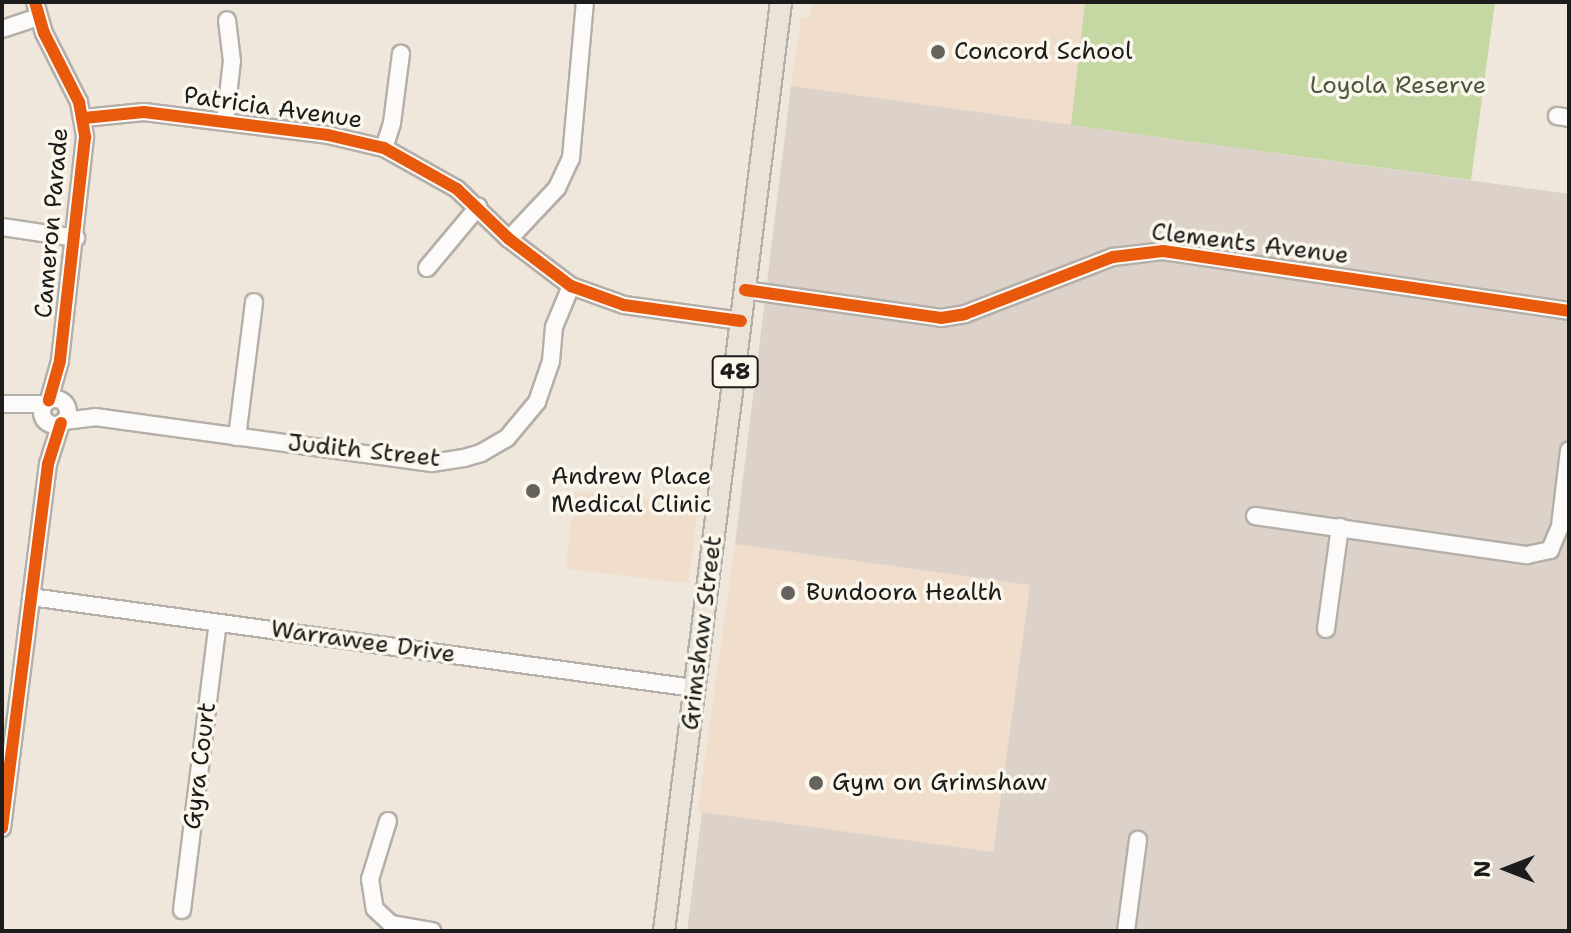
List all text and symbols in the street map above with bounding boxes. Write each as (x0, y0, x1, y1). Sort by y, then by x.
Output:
place label: Concord School (954, 38, 1132, 66)
marker: Concord School (929, 43, 947, 61)
park label: Loyola Reserve (1310, 72, 1486, 100)
street label: Patricia Avenue (182, 81, 364, 135)
street label: Cameron Parade (29, 127, 75, 319)
street label: Clements Avenue (1150, 218, 1350, 270)
road number: 48 (711, 354, 759, 390)
street label: Judith Street (286, 429, 442, 473)
place label: Andrew Place Medical Clinic (551, 463, 712, 519)
marker: Andrew Place Medical Clinic (522, 480, 544, 502)
street label: Grimshaw Street (676, 534, 728, 732)
place label: Bundoora Health (806, 579, 1003, 607)
marker: Bundoora Health (777, 582, 799, 604)
street label: Warrawee Drive (269, 615, 457, 669)
street label: Gyra Court (178, 701, 222, 831)
place label: Gym on Grimshaw (832, 769, 1047, 797)
marker: Gym on Grimshaw (807, 774, 825, 792)
north arrow (1467, 829, 1547, 909)
text: N (1468, 860, 1497, 878)

